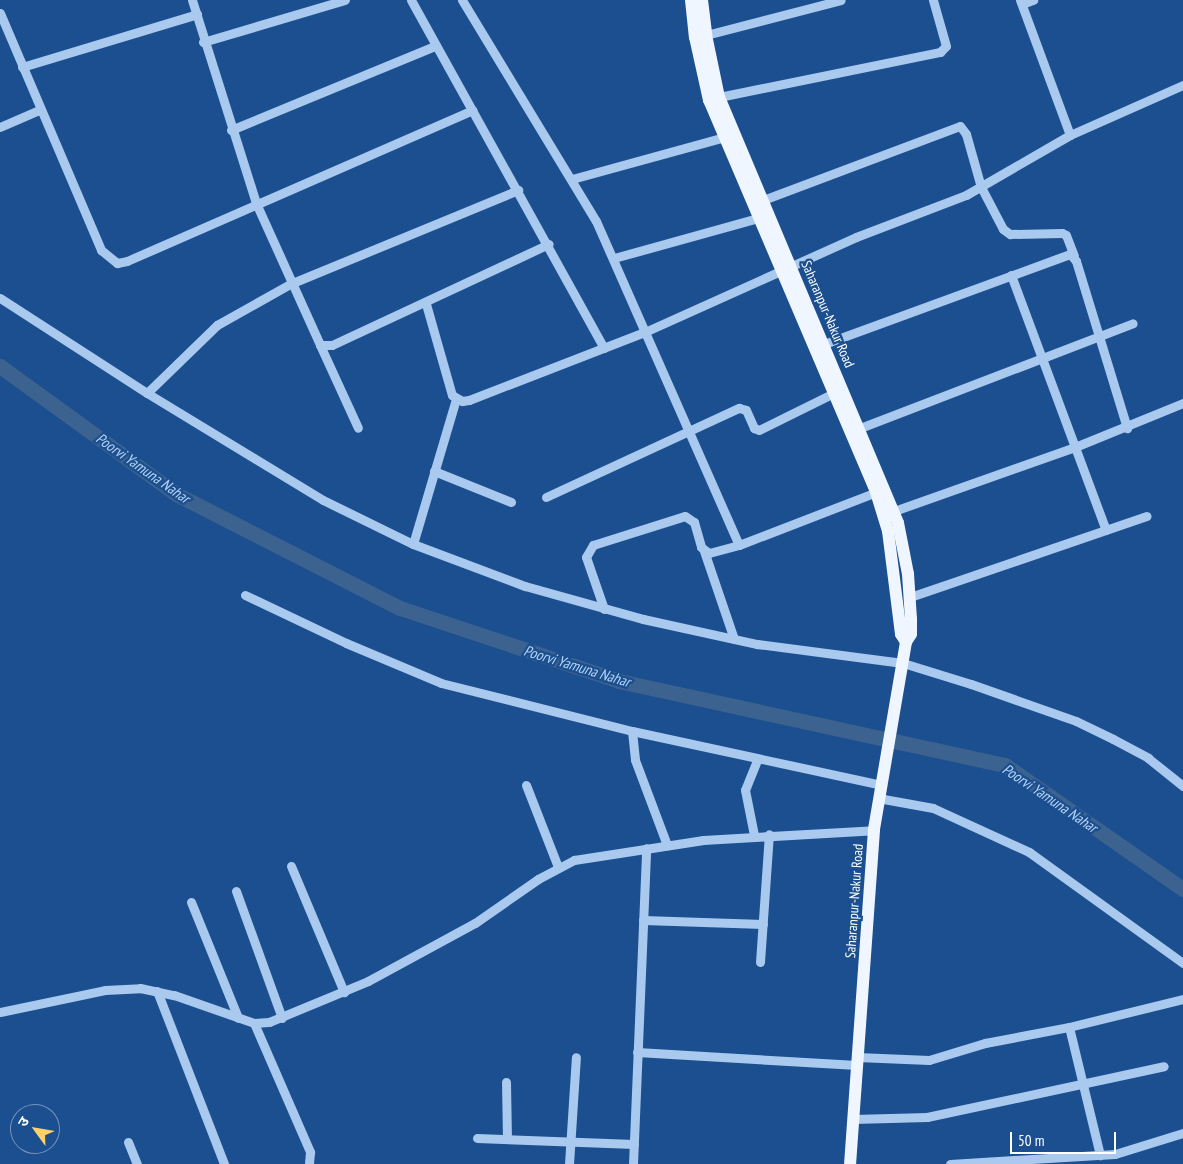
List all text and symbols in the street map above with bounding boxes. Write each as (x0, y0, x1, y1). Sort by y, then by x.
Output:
street label: Saharanpur-Nakur Road (798, 258, 858, 370)
water label: Poorvi Yamuna Nahar (93, 429, 193, 507)
water label: Poorvi Yamuna Nahar (522, 641, 632, 691)
water label: Poorvi Yamuna Nahar (999, 760, 1101, 836)
street label: Saharanpur-Nakur Road (842, 843, 866, 959)
north arrow (10, 1104, 60, 1154)
text: उ (13, 1113, 33, 1130)
scale bar (1013, 1122, 1119, 1154)
text: 50 m (1018, 1131, 1044, 1150)

